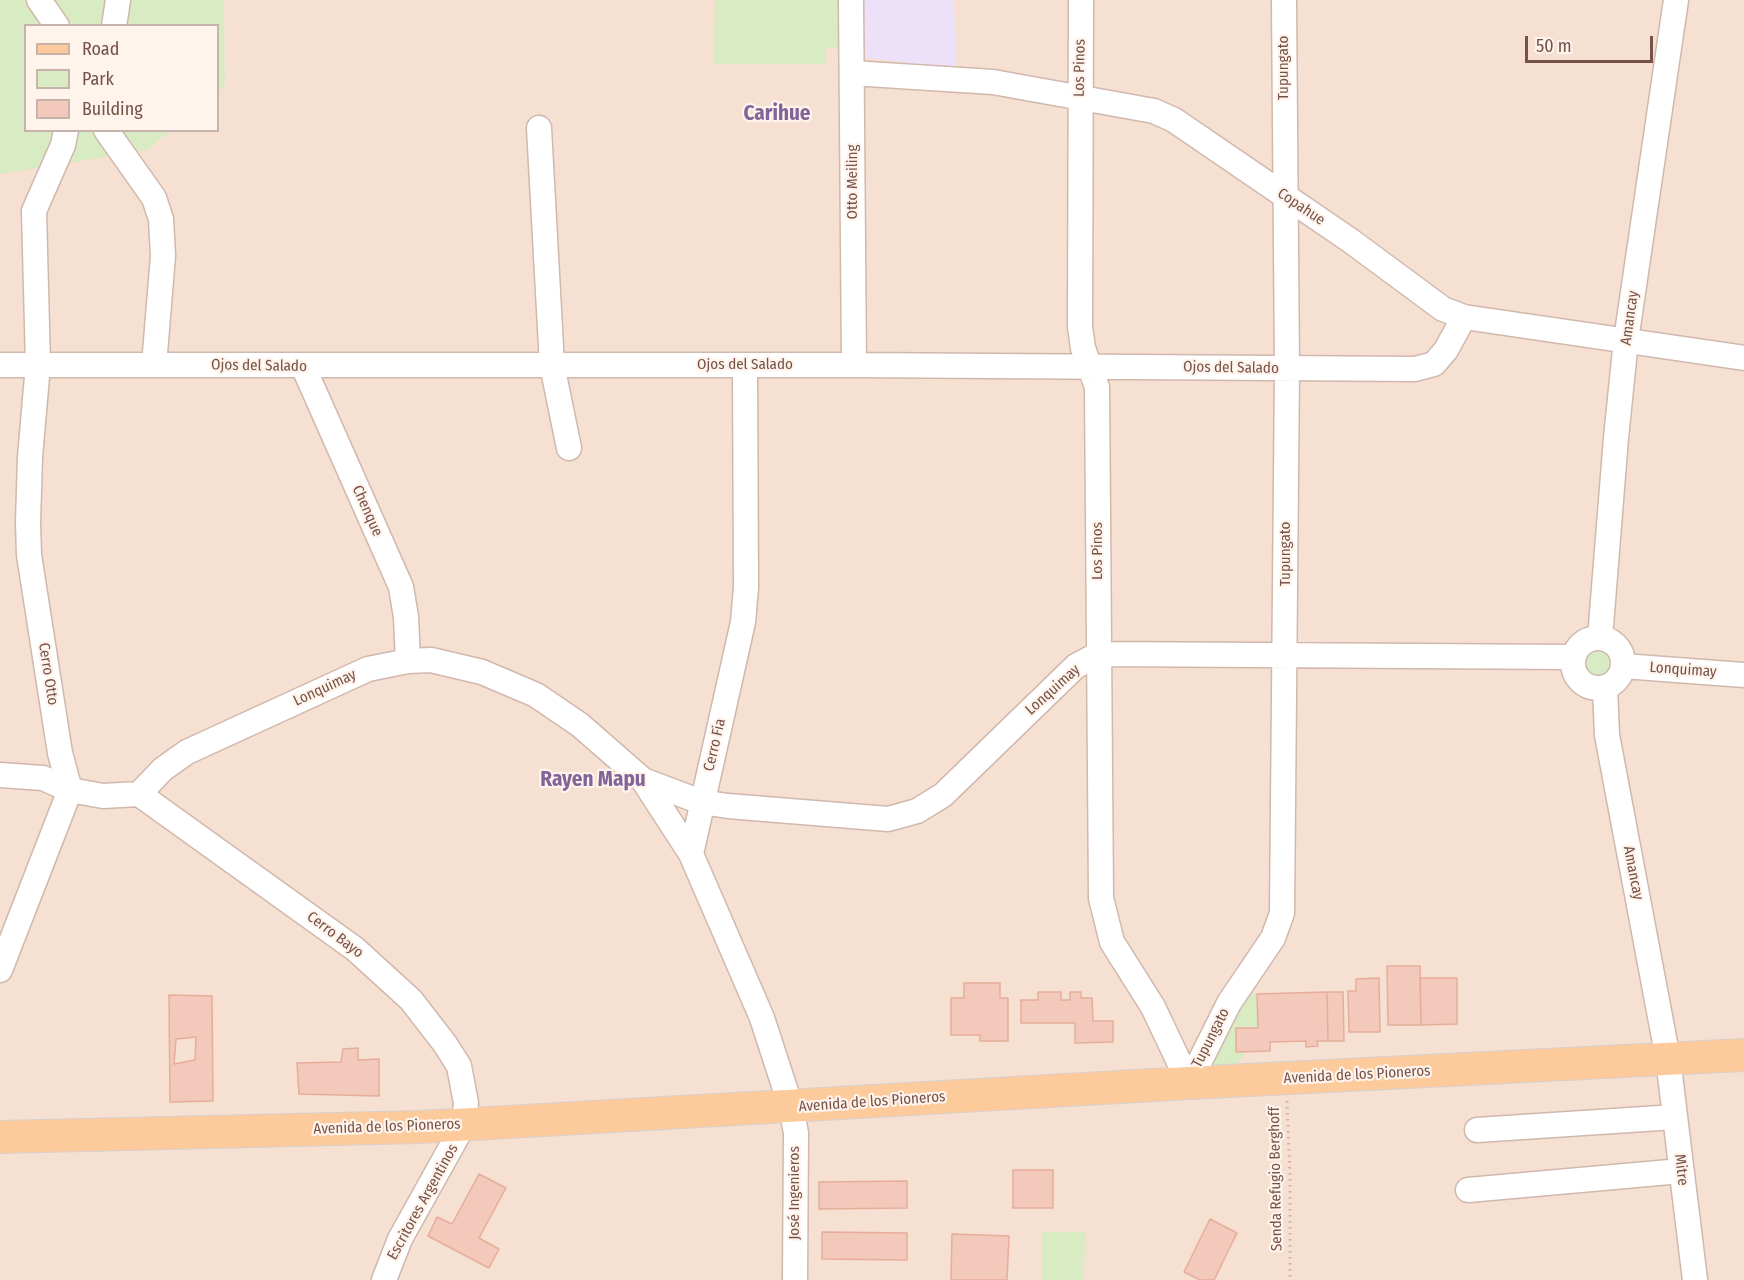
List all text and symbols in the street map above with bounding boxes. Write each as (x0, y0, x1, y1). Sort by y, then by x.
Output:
legend (24, 24, 219, 132)
scale bar (1528, 24, 1656, 62)
text: 50 m (1536, 35, 1572, 57)
street label: Tupungato (1275, 36, 1293, 100)
text: Road (82, 38, 119, 60)
street label: Los Pinos (1070, 39, 1090, 97)
text: Park (82, 68, 114, 90)
text: Building (82, 98, 143, 120)
district label: Carihue (744, 101, 810, 127)
street label: Otto Meiling (844, 145, 862, 219)
street label: Copahue (1274, 185, 1328, 229)
street label: Amancay (1617, 290, 1643, 346)
street label: Ojos del Salado (211, 356, 307, 376)
street label: Ojos del Salado (697, 356, 793, 374)
street label: Ojos del Salado (1183, 358, 1279, 378)
street label: Chenque (348, 483, 386, 539)
street label: Los Pinos (1089, 522, 1107, 580)
street label: Tupungato (1277, 522, 1295, 586)
street label: Cerro Otto (34, 641, 62, 707)
street label: Lonquimay (1649, 659, 1717, 681)
street label: Lonquimay (1022, 661, 1084, 719)
street label: Lonquimay (291, 666, 359, 710)
street label: Cerro Fia (700, 717, 730, 773)
district label: Rayen Mapu (540, 767, 646, 793)
street label: Amancay (1619, 844, 1647, 902)
street label: Cerro Bayo (303, 908, 367, 962)
street label: Tupungato (1188, 1005, 1234, 1071)
street label: Avenida de los Pioneros (1283, 1062, 1431, 1088)
street label: Avenida de los Pioneros (798, 1088, 946, 1116)
street label: Senda Refugio Berghoff (1266, 1107, 1286, 1251)
street label: Avenida de los Pioneros (313, 1115, 461, 1139)
street label: Escritores Argentinos (384, 1141, 462, 1263)
street label: José Ingenieros (786, 1146, 804, 1240)
street label: Mitre (1670, 1153, 1692, 1187)

